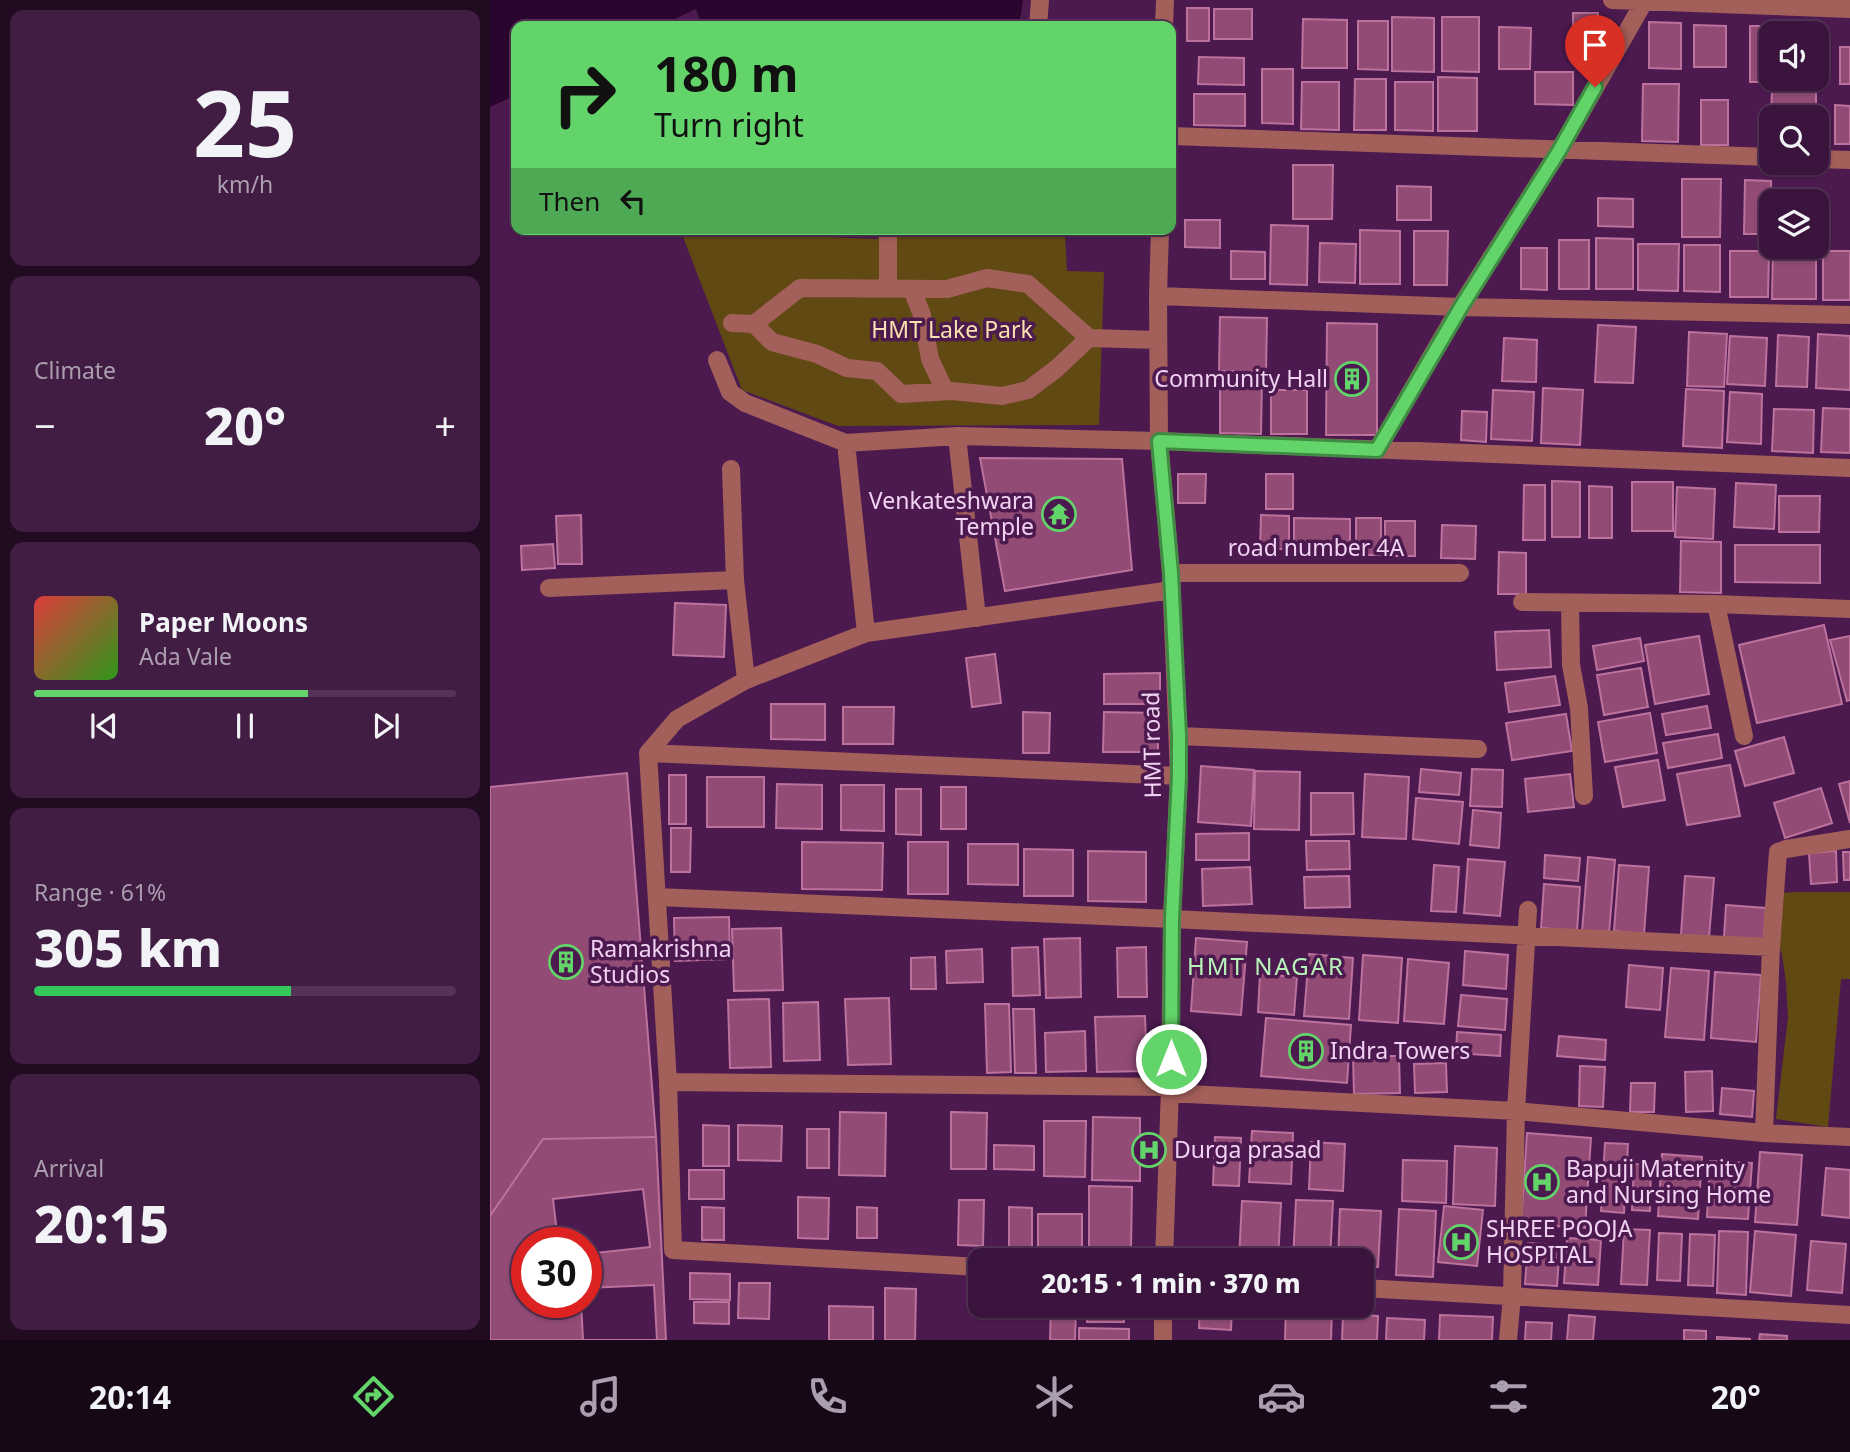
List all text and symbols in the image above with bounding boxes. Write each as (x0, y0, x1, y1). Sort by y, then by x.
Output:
pin (1565, 15, 1625, 87)
map controls (1759, 21, 1829, 259)
button: sound (1759, 21, 1829, 91)
icon: arrive (1576, 26, 1614, 64)
text: 180 m (654, 40, 799, 106)
icon: right (539, 49, 630, 140)
text: 25 (193, 60, 297, 184)
text: Turn right (654, 103, 804, 146)
button: search (1759, 105, 1829, 175)
text: km/h (217, 168, 273, 200)
icon: left (614, 182, 652, 220)
text: Then (539, 183, 600, 219)
button: layers (1759, 189, 1829, 259)
park label: HMT Lake Park (871, 313, 1033, 345)
text: Climate (34, 354, 116, 386)
building icon: Community Hall (1333, 360, 1371, 398)
place label: Community Hall (1154, 362, 1328, 394)
text: 20° (204, 389, 286, 460)
text: − (34, 399, 56, 451)
text: + (434, 399, 456, 451)
place label: Venkateshwara Temple (869, 484, 1034, 542)
temple icon: Venkateshwara Temple (1040, 495, 1078, 533)
street label: road number 4A (1228, 531, 1404, 563)
text: Paper Moons (139, 604, 308, 640)
text: Ada Vale (139, 640, 232, 672)
street label: HMT road (1134, 691, 1168, 799)
icon: previous (85, 707, 123, 745)
icon: pause (226, 707, 264, 745)
icon: next (367, 707, 405, 745)
text: Range · 61% (34, 876, 166, 908)
text: 305 km (34, 911, 222, 982)
place label: Ramakrishna Studios (590, 932, 732, 990)
building icon: Ramakrishna Studios (547, 943, 585, 981)
district label: HMT NAGAR (1187, 949, 1345, 982)
position arrow (1134, 1022, 1208, 1096)
building icon: Indra Towers (1287, 1032, 1325, 1070)
place label: Indra Towers (1330, 1034, 1470, 1066)
hospital icon: Durga prasad (1130, 1131, 1168, 1169)
place label: Durga prasad (1174, 1133, 1321, 1165)
text: Arrival (34, 1152, 104, 1184)
place label: Bapuji Maternity and Nursing Home (1566, 1152, 1771, 1210)
hospital icon: Bapuji Maternity and Nursing Home (1523, 1163, 1561, 1201)
text: 20:15 (34, 1187, 169, 1258)
place label: SHREE POOJA HOSPITAL (1486, 1212, 1633, 1270)
hospital icon: SHREE POOJA HOSPITAL (1442, 1223, 1480, 1261)
speed limit sign: 30 (511, 1227, 602, 1318)
text: 20:15 · 1 min · 370 m (1041, 1265, 1301, 1301)
icon: directions (349, 1372, 398, 1421)
icon: music (576, 1372, 625, 1421)
icon: phone (803, 1372, 852, 1421)
icon: climate (1030, 1372, 1079, 1421)
icon: car (1257, 1372, 1306, 1421)
icon: filters (1484, 1372, 1533, 1421)
text: 20:14 (89, 1375, 171, 1418)
text: 20° (1711, 1375, 1761, 1418)

